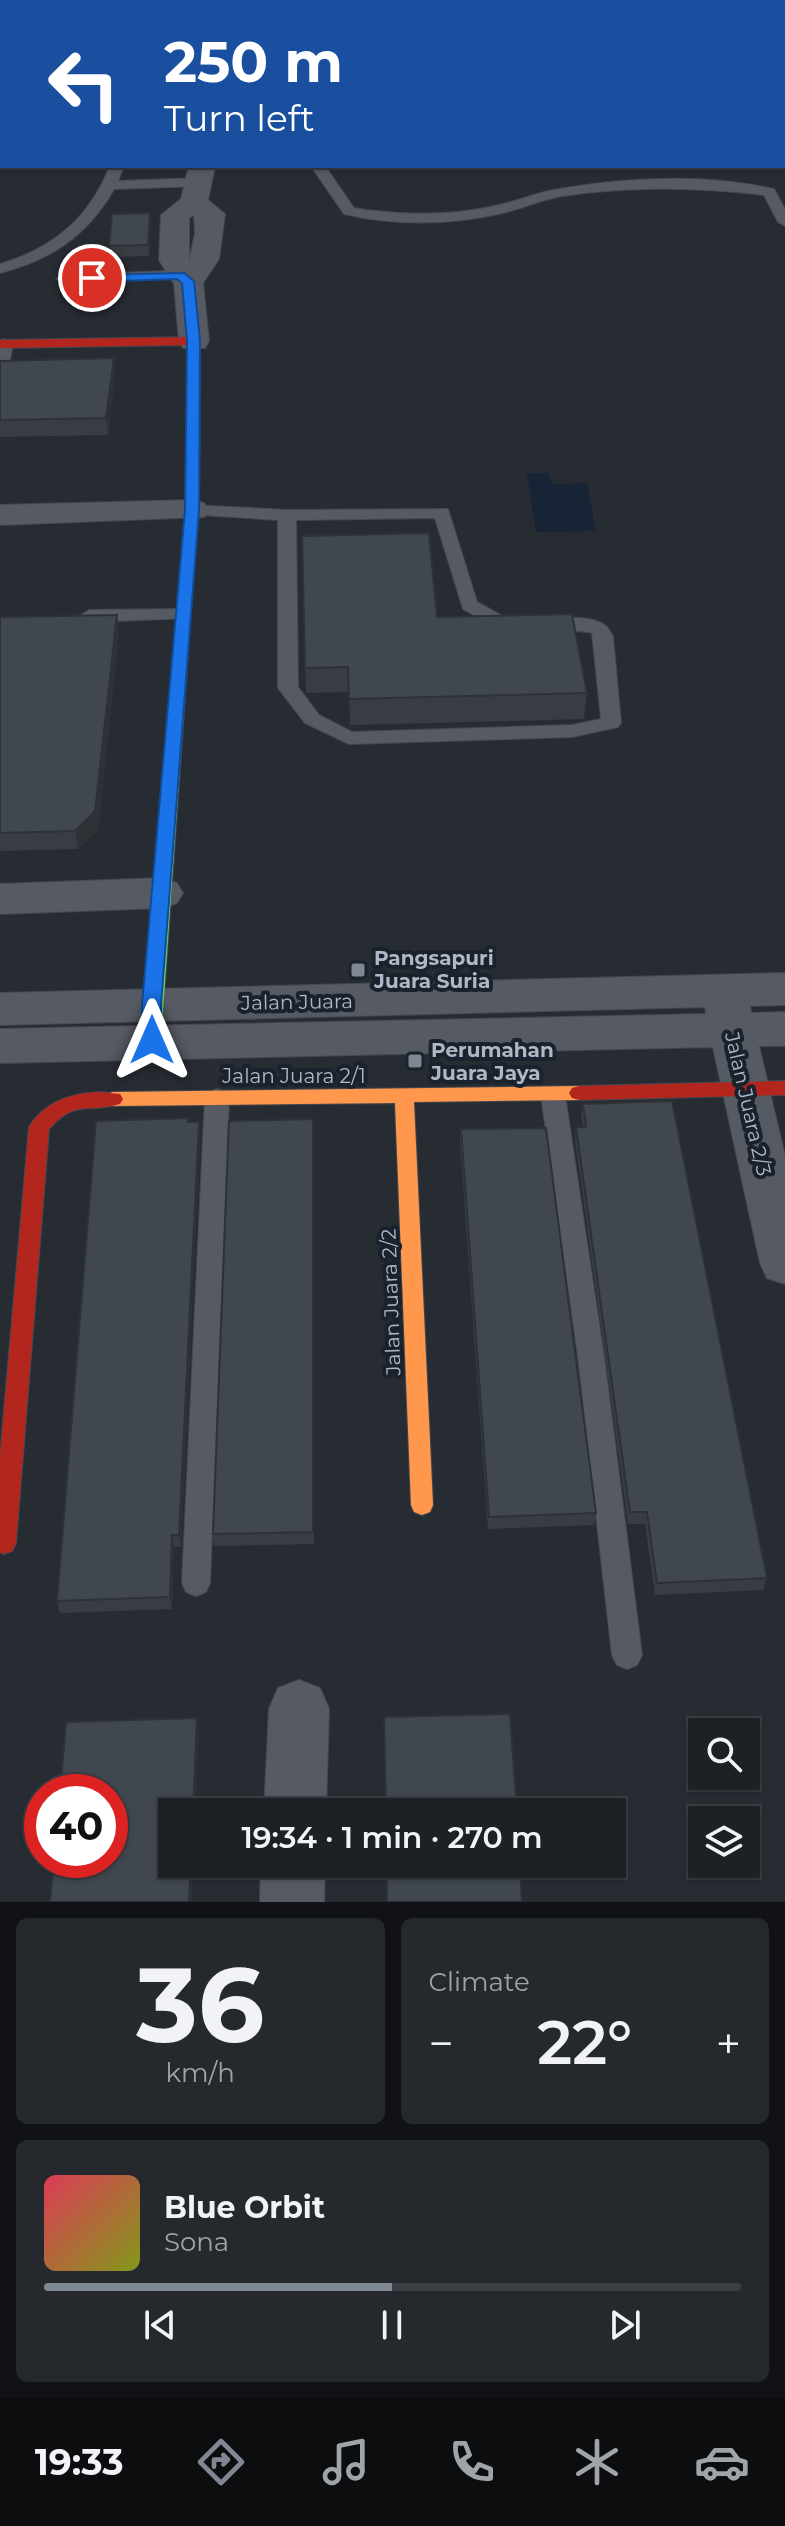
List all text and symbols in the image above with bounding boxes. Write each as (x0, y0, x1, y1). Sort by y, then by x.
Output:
text: 250 m (164, 28, 343, 96)
icon: left (32, 32, 136, 136)
text: Turn left (164, 96, 315, 140)
pin (58, 244, 126, 312)
icon: arrive (70, 256, 114, 300)
place label: Pangsapuri Juara Suria (373, 946, 494, 993)
marker: Pangsapuri Juara Suria (349, 961, 367, 979)
street label: Jalan Juara (240, 989, 353, 1015)
position arrow (110, 998, 194, 1082)
street label: Jalan Juara 2/3 (720, 1029, 776, 1178)
place label: Perumahan Juara Jaya (430, 1038, 554, 1085)
marker: Perumahan Juara Jaya (406, 1052, 424, 1070)
street label: Jalan Juara 2/1 (221, 1064, 366, 1088)
street label: Jalan Juara 2/2 (376, 1228, 406, 1377)
map controls (688, 1718, 760, 1878)
button: search (688, 1718, 760, 1790)
speed limit sign: 40 (24, 1774, 128, 1878)
button: layers (688, 1806, 760, 1878)
text: 19:34 · 1 min · 270 m (241, 1819, 543, 1856)
text: 36 (136, 1941, 264, 2068)
text: Climate (429, 1966, 530, 1998)
text: 22° (537, 2006, 632, 2079)
text: − (429, 2016, 454, 2070)
text: + (716, 2016, 741, 2070)
text: km/h (166, 2057, 235, 2089)
text: Blue Orbit (164, 2189, 325, 2226)
text: Sona (164, 2226, 229, 2258)
icon: previous (138, 2303, 182, 2347)
icon: pause (370, 2303, 414, 2347)
icon: next (603, 2303, 647, 2347)
icon: directions (193, 2434, 249, 2490)
icon: music (318, 2434, 374, 2490)
icon: phone (444, 2434, 500, 2490)
icon: climate (569, 2434, 625, 2490)
icon: car (694, 2434, 750, 2490)
text: 19:33 (35, 2440, 124, 2484)

